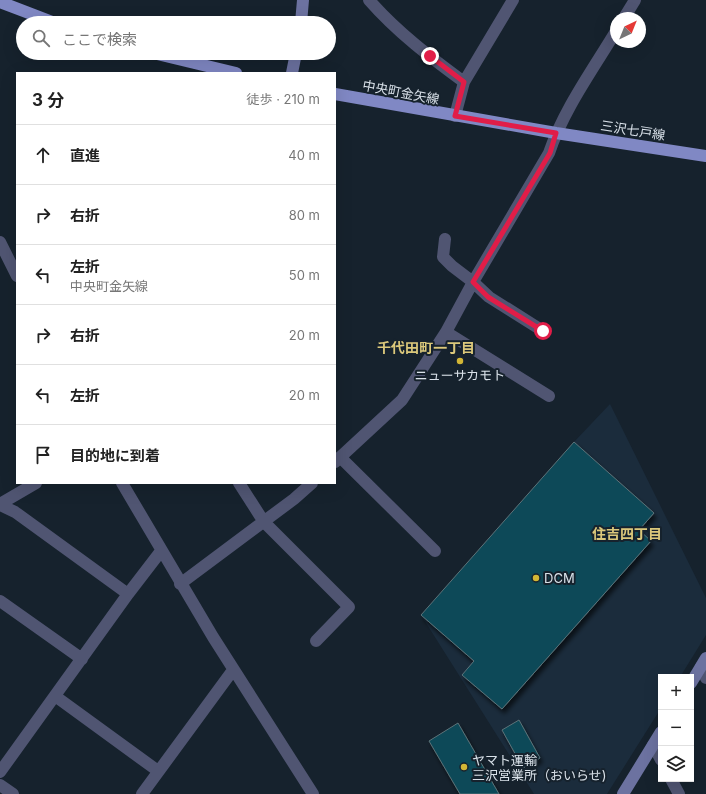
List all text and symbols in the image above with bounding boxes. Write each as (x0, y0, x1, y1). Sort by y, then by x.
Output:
north arrow (610, 12, 646, 48)
search box (16, 16, 336, 60)
icon: search (30, 27, 52, 49)
text: ここで検索 (62, 30, 137, 49)
route end (421, 47, 439, 65)
street label: 中央町金矢線 (361, 77, 441, 107)
text: 3 分 (32, 90, 64, 110)
text: 徒歩 · 210 m (246, 91, 320, 107)
street label: 三沢七戸線 (600, 117, 666, 143)
icon: ahead (32, 144, 54, 166)
text: 直進 (70, 146, 100, 165)
text: 40 m (288, 147, 320, 163)
icon: right (32, 204, 54, 226)
text: 右折 (70, 206, 100, 225)
text: 80 m (289, 207, 320, 223)
text: 左折 (70, 257, 100, 276)
icon: left (32, 264, 54, 286)
text: 50 m (289, 267, 320, 283)
text: 中央町金矢線 (70, 278, 148, 294)
route start (534, 322, 552, 340)
icon: right (32, 324, 54, 346)
text: 右折 (70, 326, 100, 345)
text: 20 m (289, 327, 320, 343)
district label: 千代田町一丁目 (377, 339, 475, 356)
marker: ニューサカモト (455, 356, 465, 366)
place label: ニューサカモト (415, 367, 505, 383)
icon: left (32, 384, 54, 406)
text: 左折 (70, 386, 100, 405)
text: 20 m (289, 387, 320, 403)
icon: arrive (32, 444, 54, 466)
text: 目的地に到着 (70, 446, 160, 465)
district label: 住吉四丁目 (592, 525, 662, 542)
place label: DCM (544, 570, 575, 586)
marker: DCM (531, 573, 541, 583)
map controls (658, 674, 694, 782)
button: + (658, 674, 694, 710)
button: − (658, 710, 694, 746)
button: layers (658, 746, 694, 782)
place label: ヤマト運輸 三沢営業所（おいらせ) (472, 752, 606, 783)
marker: ヤマト運輸 三沢営業所（おいらせ) (459, 762, 469, 772)

